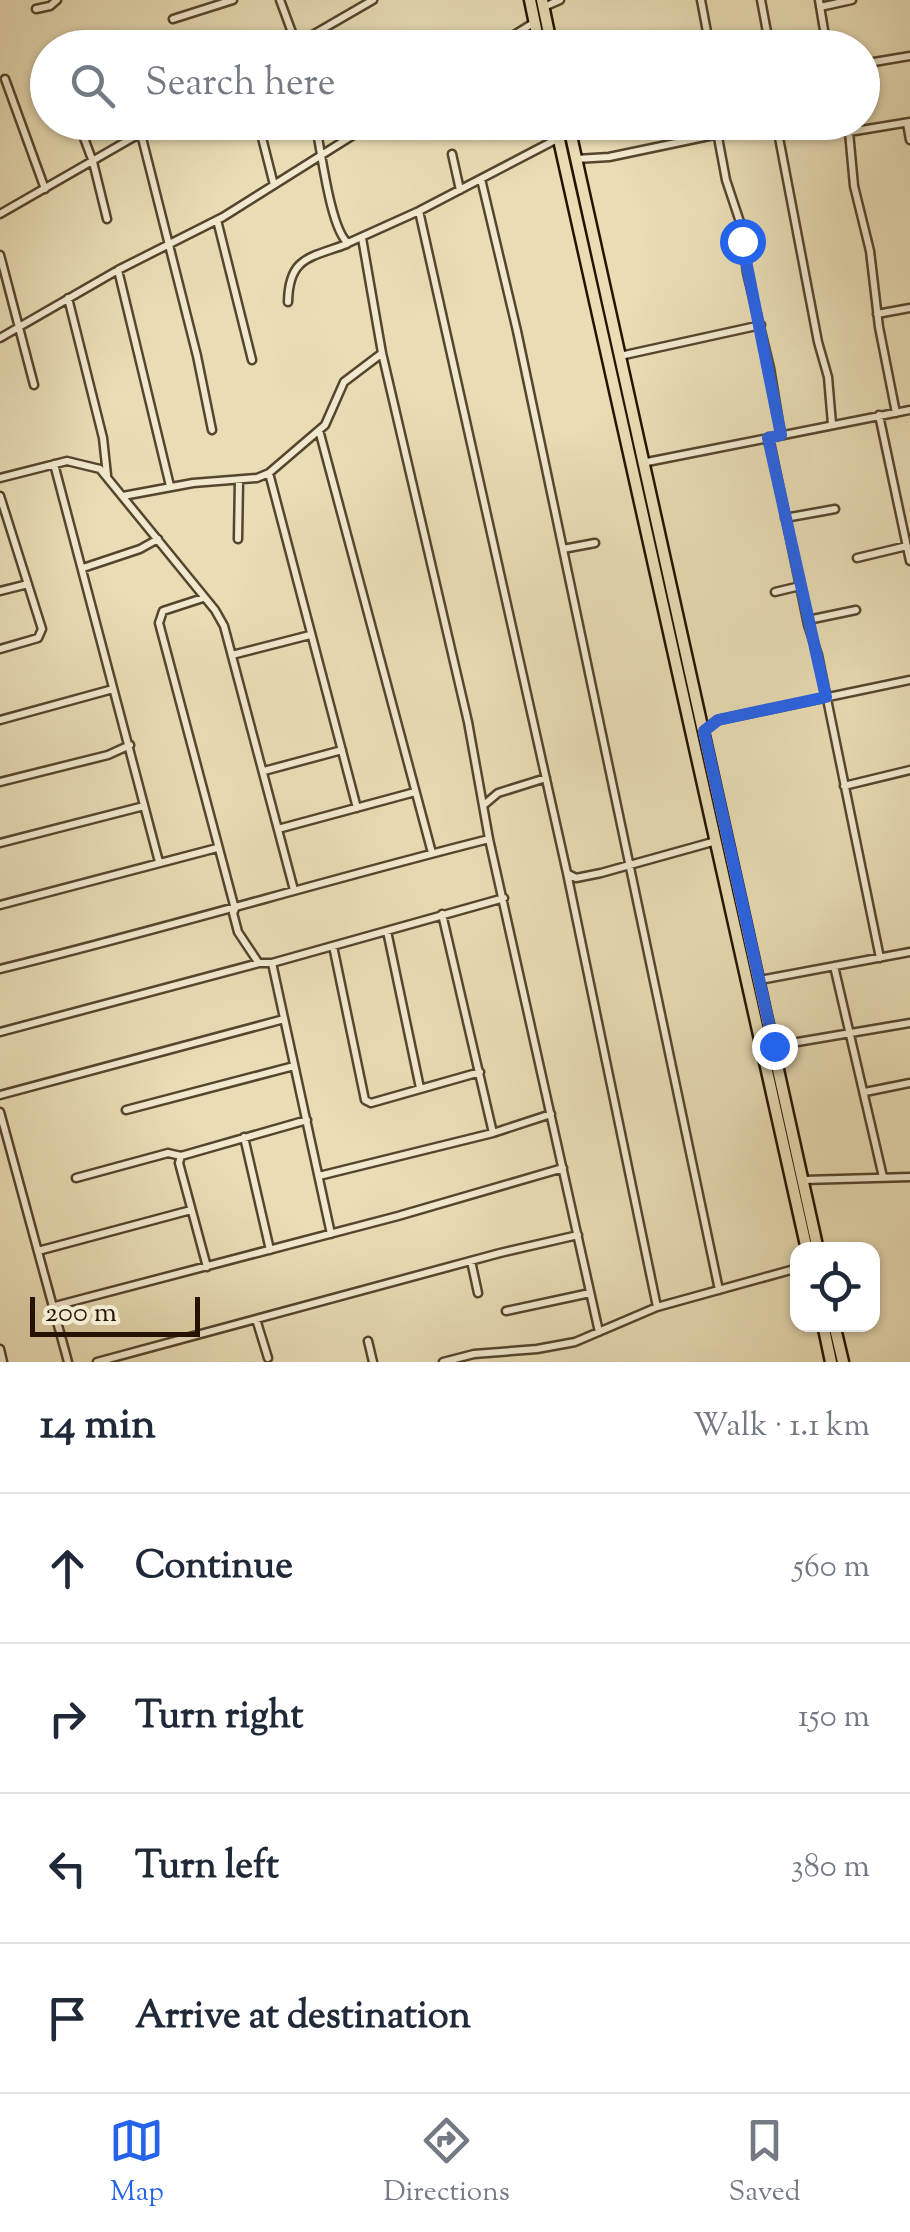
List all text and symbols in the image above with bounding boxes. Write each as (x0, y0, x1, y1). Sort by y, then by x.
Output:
search box (30, 30, 880, 140)
icon: search (65, 58, 120, 113)
text: Search here (145, 58, 336, 112)
route start (720, 219, 766, 265)
route end (752, 1024, 798, 1070)
map controls (790, 1242, 880, 1332)
button: locate (790, 1242, 880, 1332)
scale bar (30, 1292, 200, 1336)
text: 200 m (45, 1294, 117, 1334)
text: 14 min (40, 1397, 156, 1457)
text: Walk · 1.1 km (693, 1404, 870, 1450)
icon: ahead (40, 1541, 95, 1596)
text: Continue (135, 1541, 293, 1595)
text: 560 m (793, 1545, 870, 1591)
icon: right (40, 1691, 95, 1746)
text: Turn right (135, 1691, 303, 1745)
text: 150 m (798, 1695, 870, 1741)
icon: left (40, 1841, 95, 1896)
text: Turn left (135, 1841, 279, 1895)
text: 380 m (791, 1845, 870, 1891)
icon: arrive (40, 1991, 95, 2046)
text: Arrive at destination (135, 1991, 471, 2045)
tab: Map (109, 2113, 164, 2213)
tab: Directions (383, 2113, 510, 2213)
tab: Saved (729, 2113, 801, 2213)

